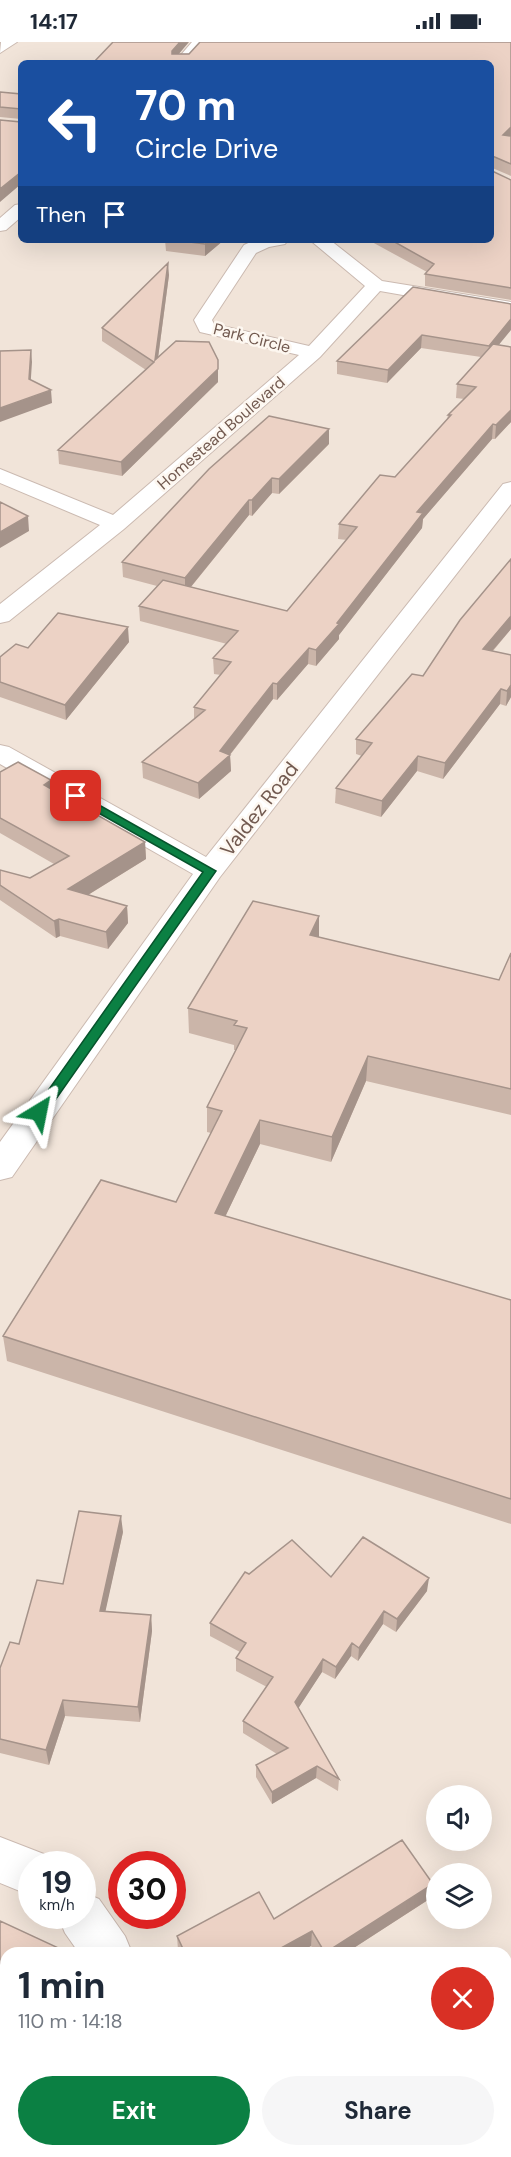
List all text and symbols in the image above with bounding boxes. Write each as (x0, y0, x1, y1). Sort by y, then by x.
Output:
text: 14:17 (30, 7, 78, 36)
text: 70 m (135, 78, 236, 133)
icon: left (36, 84, 114, 162)
text: Circle Drive (135, 131, 278, 166)
icon: arrive (98, 198, 131, 231)
text: Then (36, 200, 86, 229)
street label: Park Circle (211, 318, 293, 358)
street label: Homestead Boulevard (153, 372, 289, 494)
street label: Valdez Road (214, 757, 304, 861)
pin (50, 770, 101, 821)
icon: arrive (59, 779, 92, 812)
position arrow (7, 1080, 71, 1144)
map controls (426, 1785, 492, 1929)
button: sound (426, 1785, 492, 1851)
speed limit sign: 30 (108, 1851, 186, 1929)
text: 19 (42, 1863, 72, 1902)
button: layers (426, 1863, 492, 1929)
text: km/h (39, 1895, 75, 1915)
text: 1 min (18, 1962, 106, 2009)
button: close (431, 1967, 494, 2030)
text: 110 m · 14:18 (18, 2008, 123, 2034)
button: Exit (18, 2076, 250, 2145)
button: Share (262, 2076, 494, 2145)

